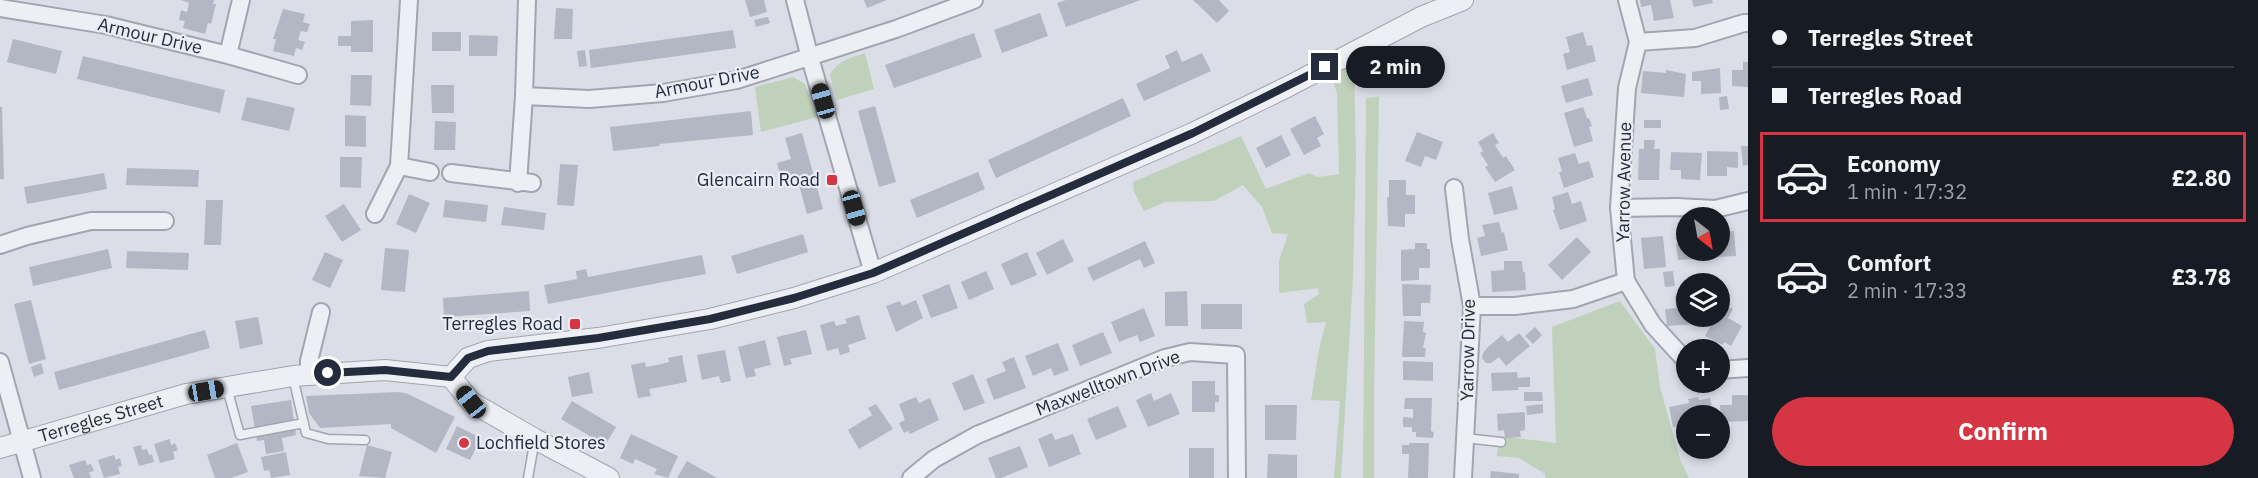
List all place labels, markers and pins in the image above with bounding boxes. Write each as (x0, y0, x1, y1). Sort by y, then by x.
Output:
place label: Glencairn Road (697, 168, 820, 191)
marker: Glencairn Road (825, 173, 839, 187)
place label: Terregles Road (442, 312, 563, 335)
marker: Terregles Road (568, 317, 582, 331)
place label: Lochfield Stores (476, 431, 606, 454)
marker: Lochfield Stores (457, 436, 471, 450)

